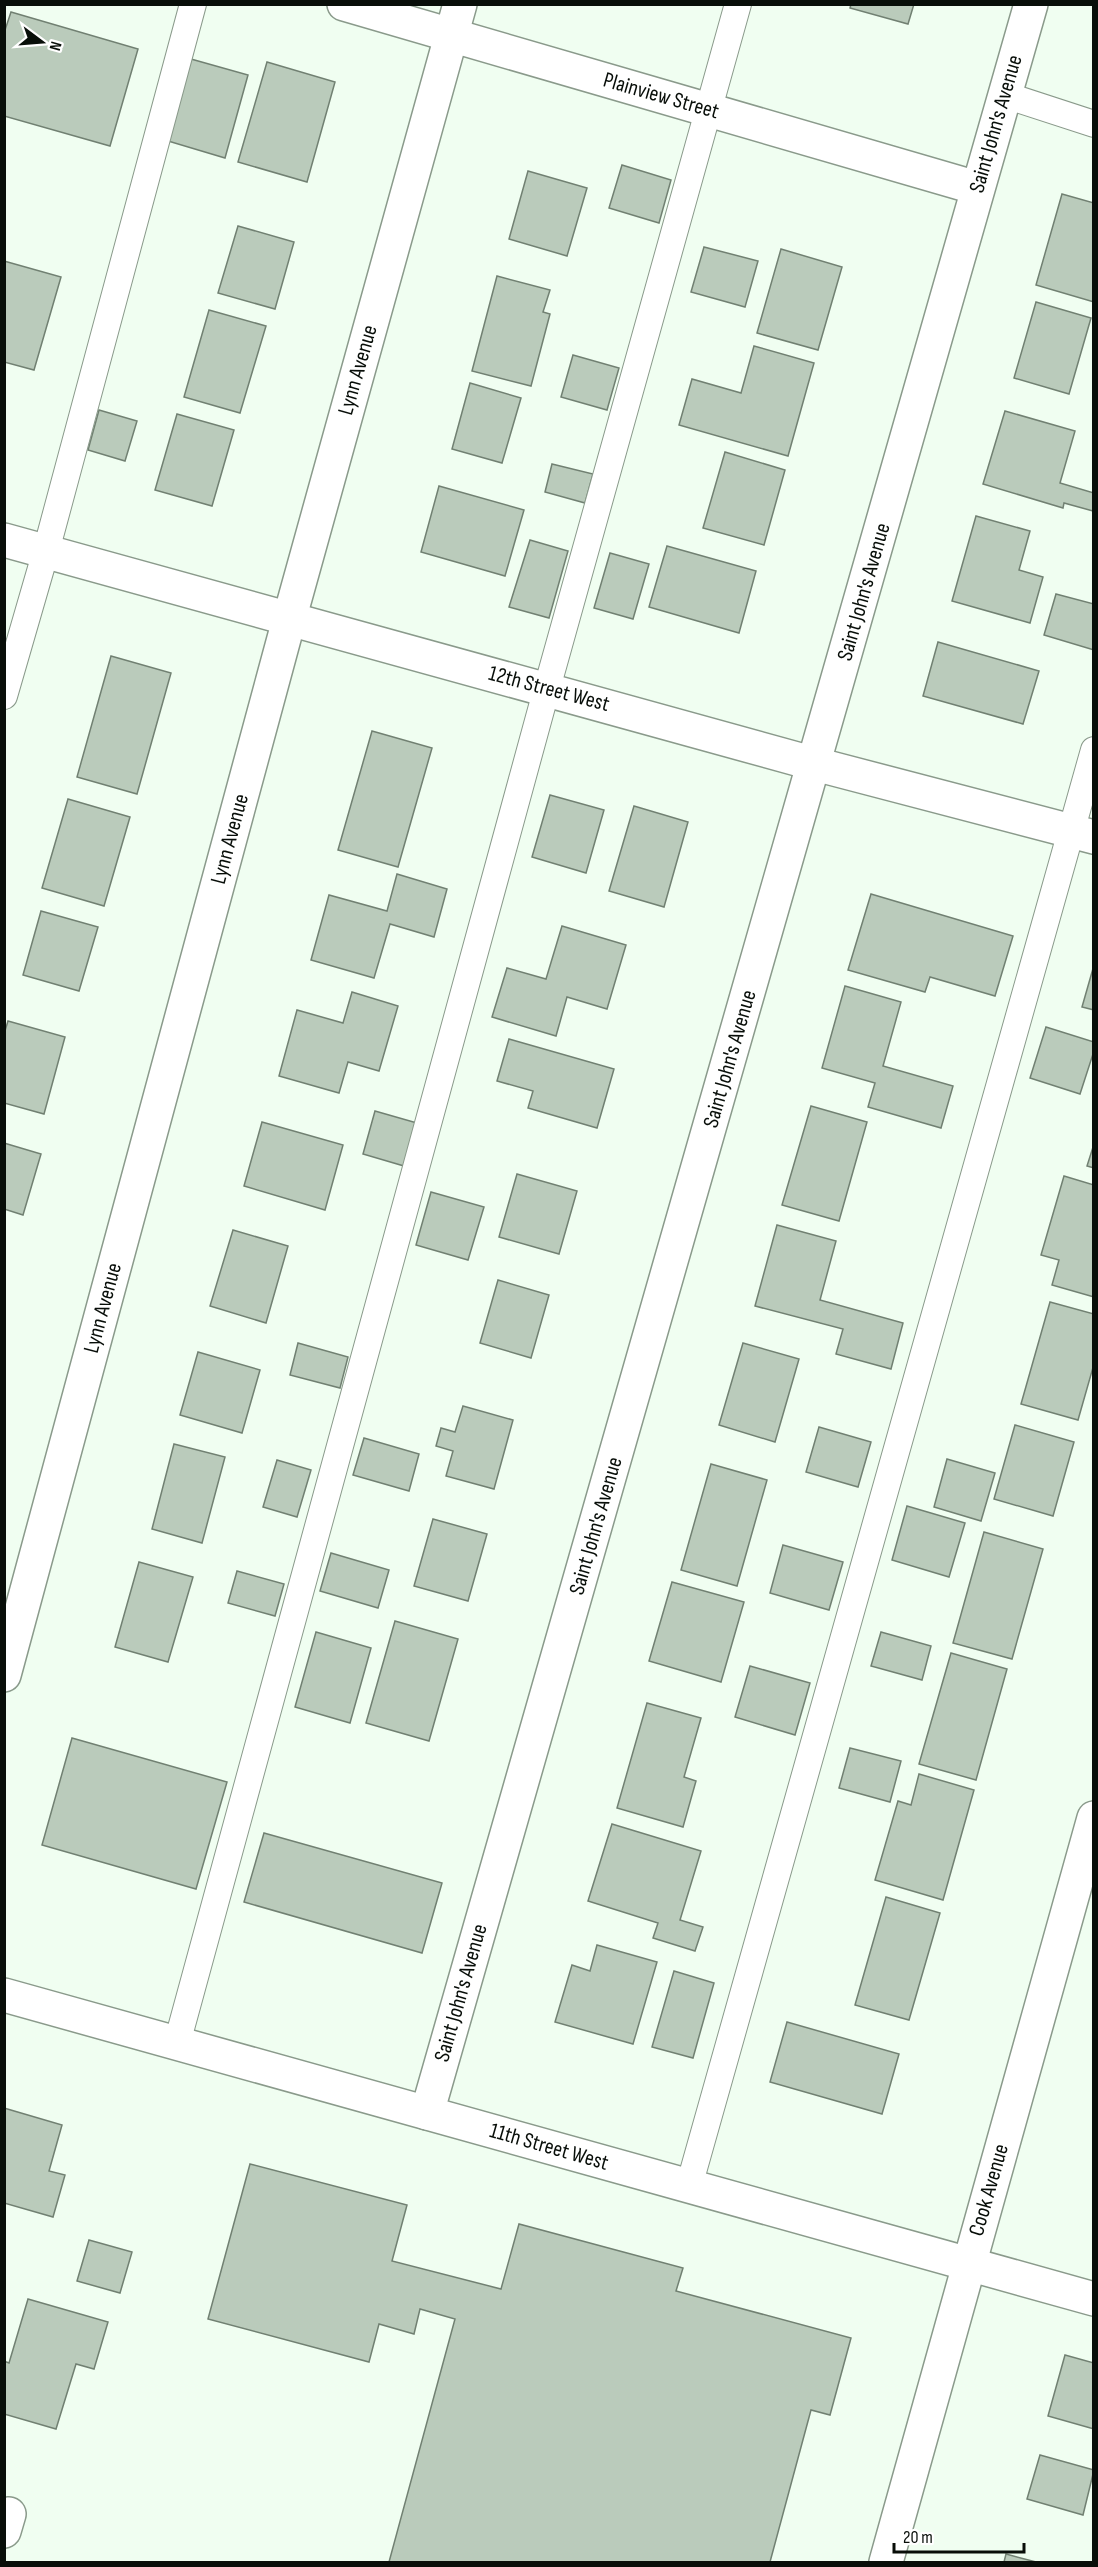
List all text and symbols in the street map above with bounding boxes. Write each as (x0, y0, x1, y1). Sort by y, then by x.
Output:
north arrow (12, 12, 72, 72)
text: N (45, 39, 65, 52)
street label: Saint John's Avenue (963, 52, 1029, 196)
street label: Plainview Street (600, 67, 722, 125)
street label: Lynn Avenue (332, 322, 384, 418)
street label: Saint John's Avenue (831, 520, 897, 664)
street label: 12th Street West (486, 660, 613, 718)
street label: Lynn Avenue (205, 791, 255, 887)
street label: Saint John's Avenue (697, 987, 763, 1131)
street label: Lynn Avenue (78, 1260, 128, 1356)
street label: Saint John's Avenue (563, 1454, 629, 1598)
street label: Saint John's Avenue (428, 1921, 494, 2065)
street label: 11th Street West (487, 2117, 612, 2177)
street label: Cook Avenue (963, 2141, 1015, 2239)
scale bar (894, 2516, 1024, 2554)
text: 20 m (903, 2527, 933, 2548)

